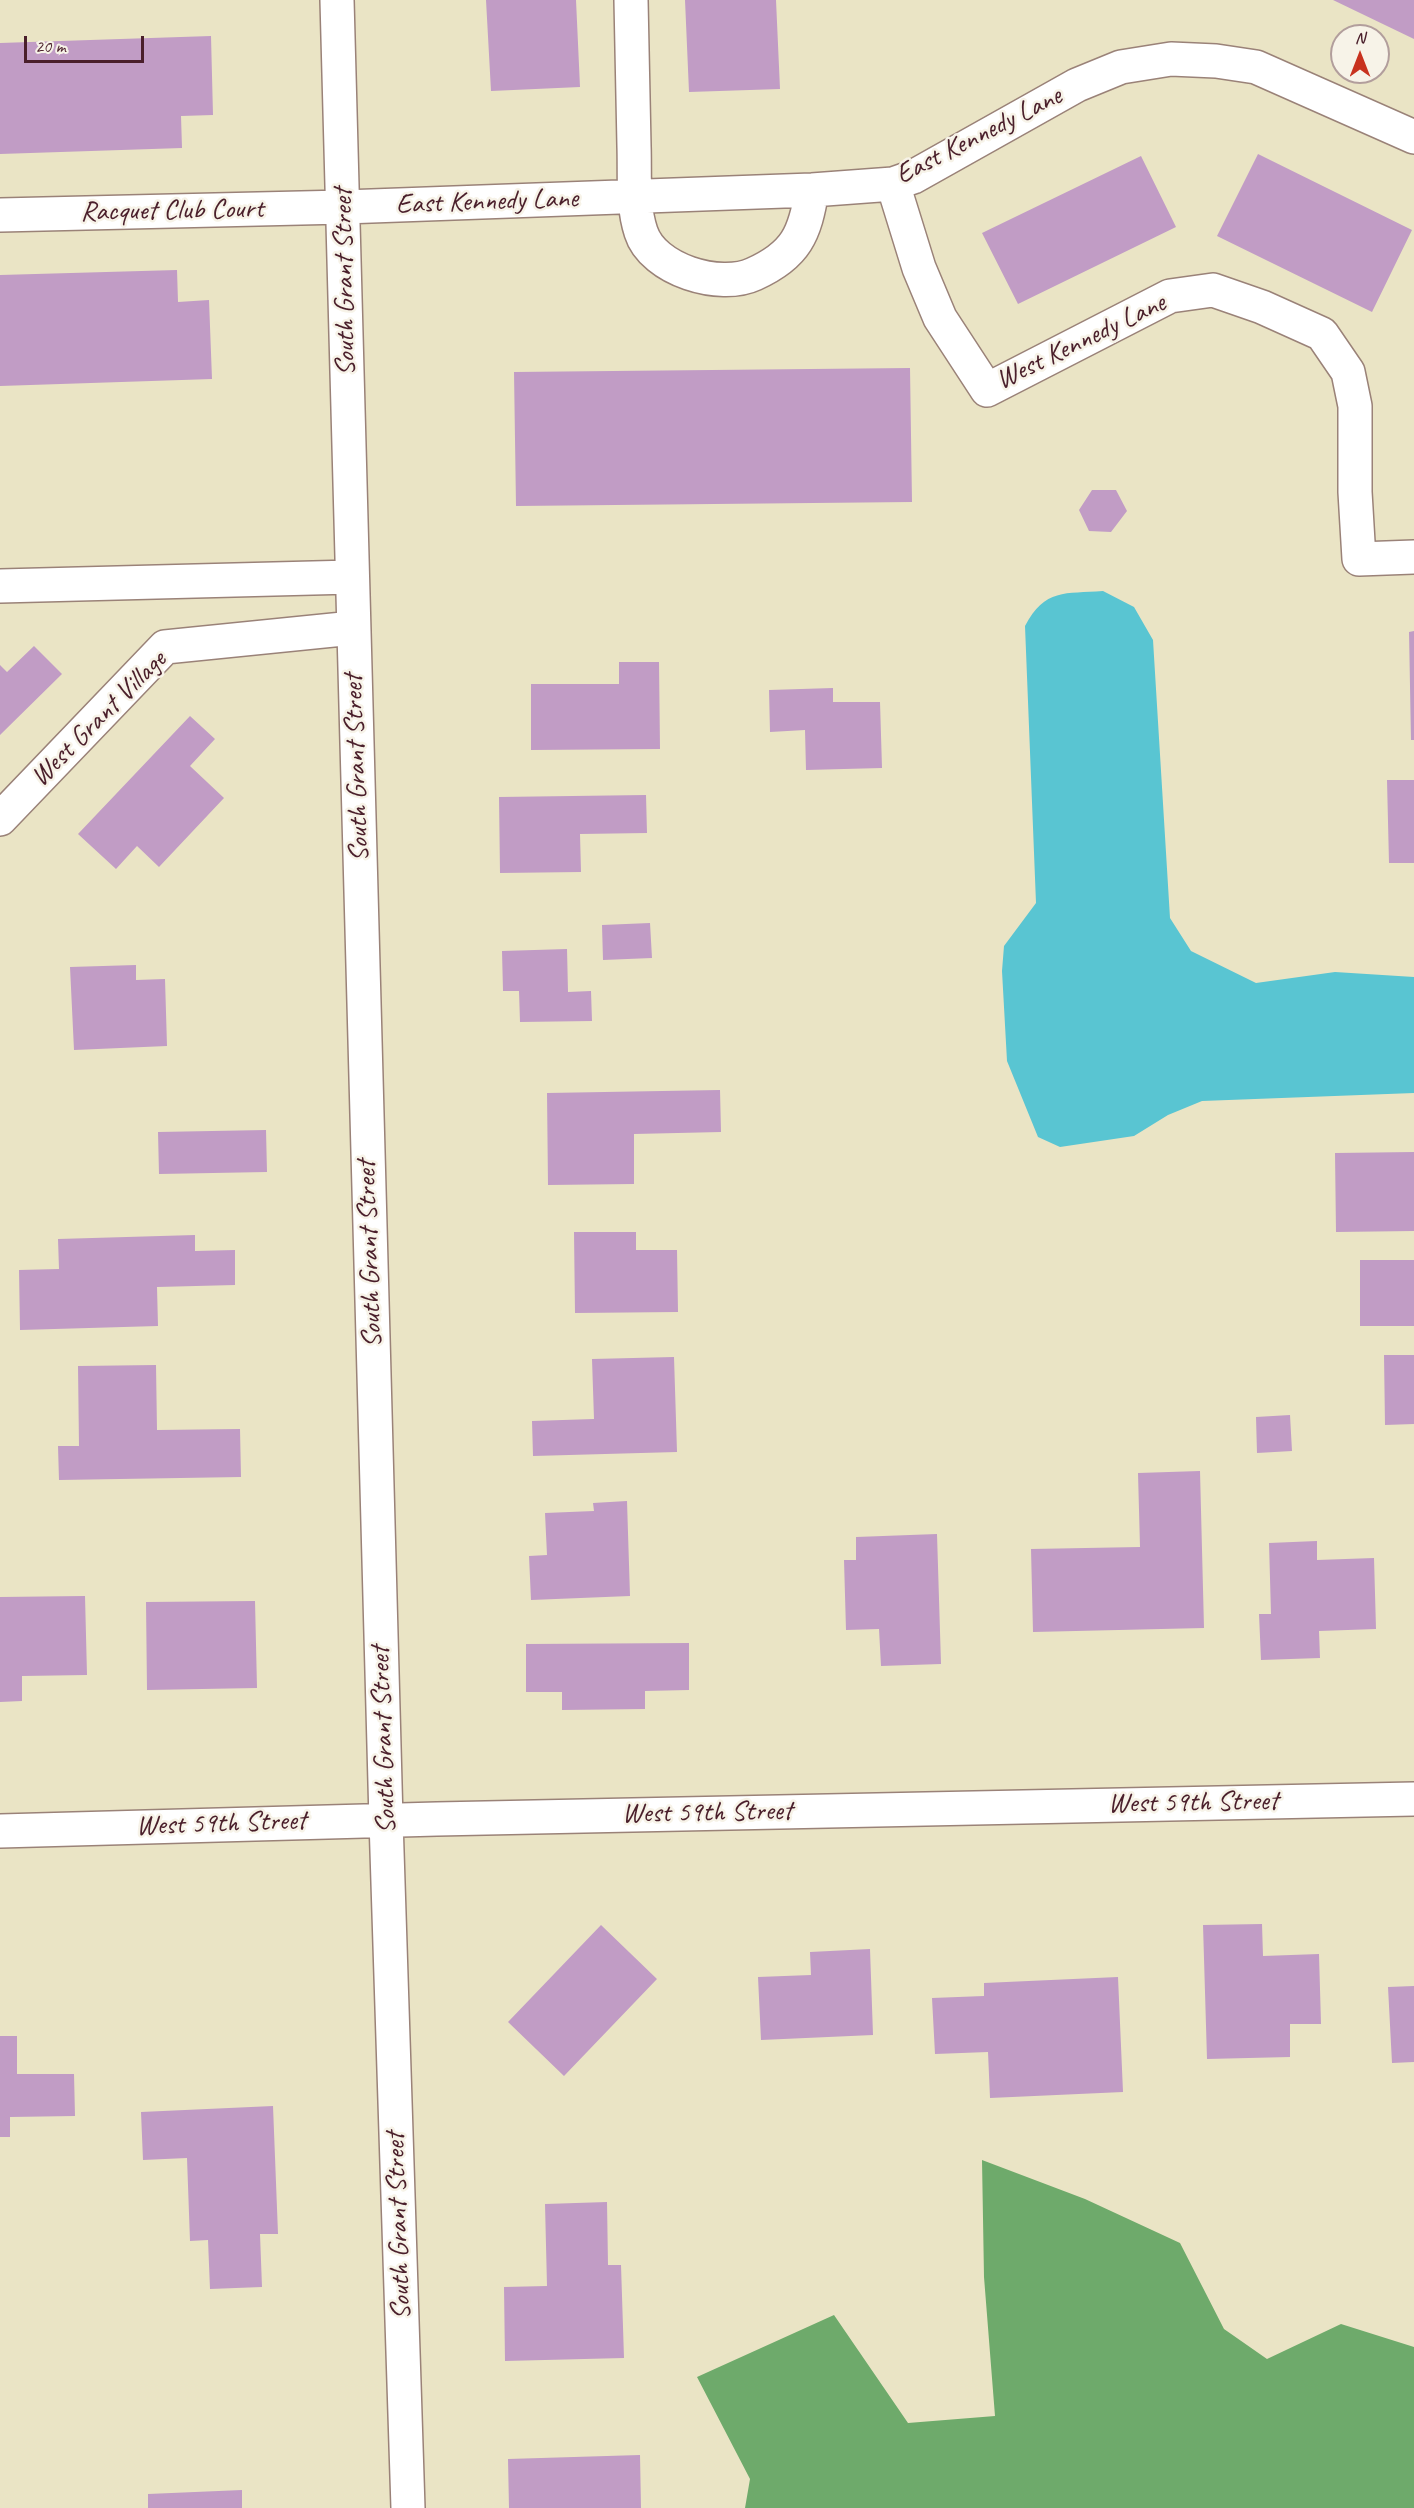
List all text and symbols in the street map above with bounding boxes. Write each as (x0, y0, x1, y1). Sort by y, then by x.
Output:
scale bar (27, 24, 147, 62)
north arrow (1330, 24, 1390, 84)
text: N (1355, 28, 1365, 48)
text: 20 m (35, 35, 66, 57)
street label: East Kennedy Lane (890, 80, 1068, 192)
street label: East Kennedy Lane (395, 182, 579, 222)
street label: South Grant Street (327, 188, 363, 376)
street label: Racquet Club Court (80, 193, 264, 229)
street label: West Kennedy Lane (991, 286, 1171, 398)
street label: West Grant Village (24, 644, 174, 794)
street label: South Grant Street (337, 674, 377, 862)
street label: South Grant Street (350, 1160, 390, 1348)
street label: South Grant Street (364, 1646, 404, 1834)
street label: West 59th Street (1108, 1785, 1278, 1821)
street label: West 59th Street (622, 1795, 792, 1831)
street label: West 59th Street (135, 1804, 307, 1844)
street label: South Grant Street (379, 2132, 419, 2320)

